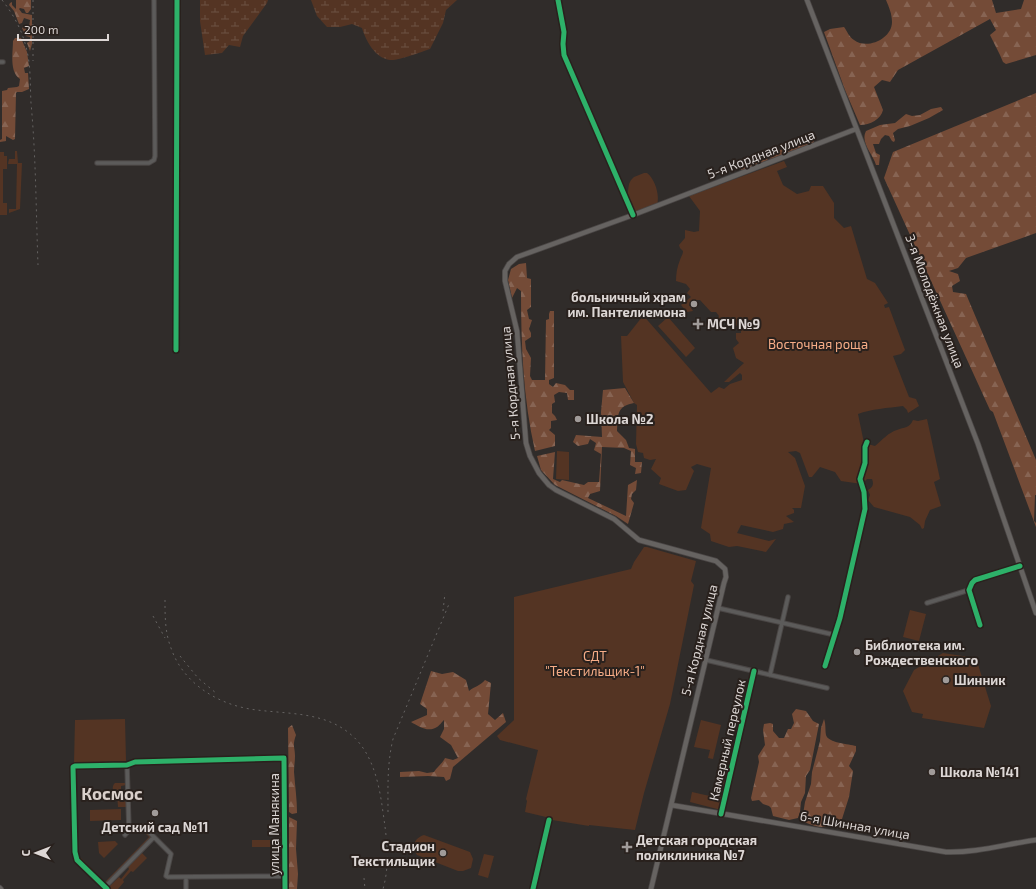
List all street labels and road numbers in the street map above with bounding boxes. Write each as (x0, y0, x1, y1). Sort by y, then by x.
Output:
street label: 5-я Кордная улица (705, 126, 817, 182)
street label: 3-я Молодёжная улица (902, 232, 968, 370)
street label: 5-я Кордная улица (497, 325, 523, 441)
street label: 5-я Кордная улица (677, 583, 721, 697)
street label: Камерный переулок (705, 678, 749, 802)
street label: улица Манякина (266, 773, 282, 875)
street label: 6-я Шинная улица (799, 807, 911, 843)

